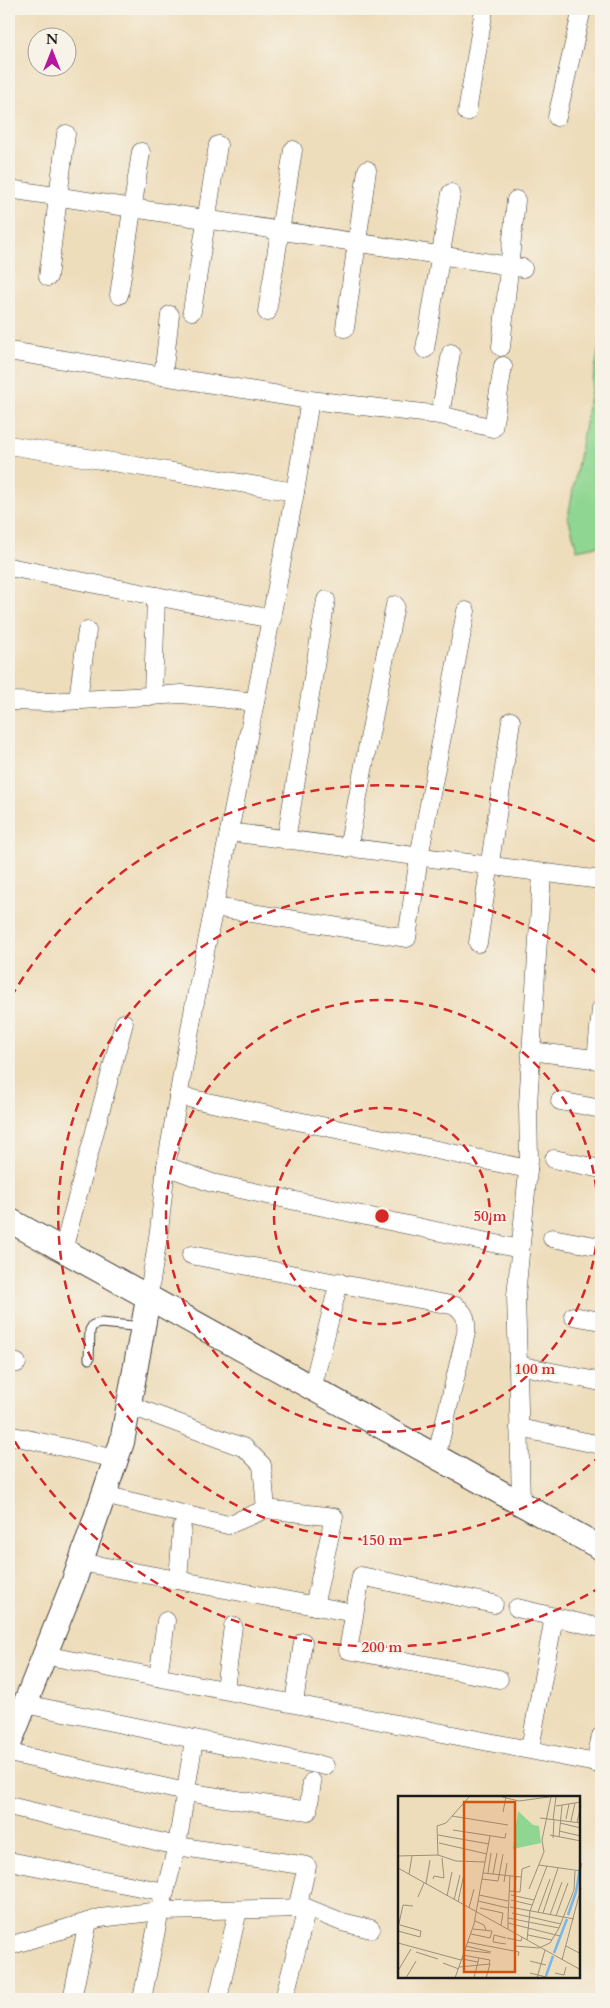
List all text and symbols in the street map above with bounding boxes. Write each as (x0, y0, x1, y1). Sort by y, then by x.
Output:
north arrow (28, 28, 78, 78)
text: N (46, 30, 58, 49)
text: 50 m (473, 1206, 507, 1226)
centre of rings (373, 1207, 391, 1225)
text: 100 m (515, 1359, 556, 1379)
text: 150 m (362, 1530, 403, 1550)
text: 200 m (362, 1637, 403, 1657)
inset map (398, 1796, 580, 1978)

